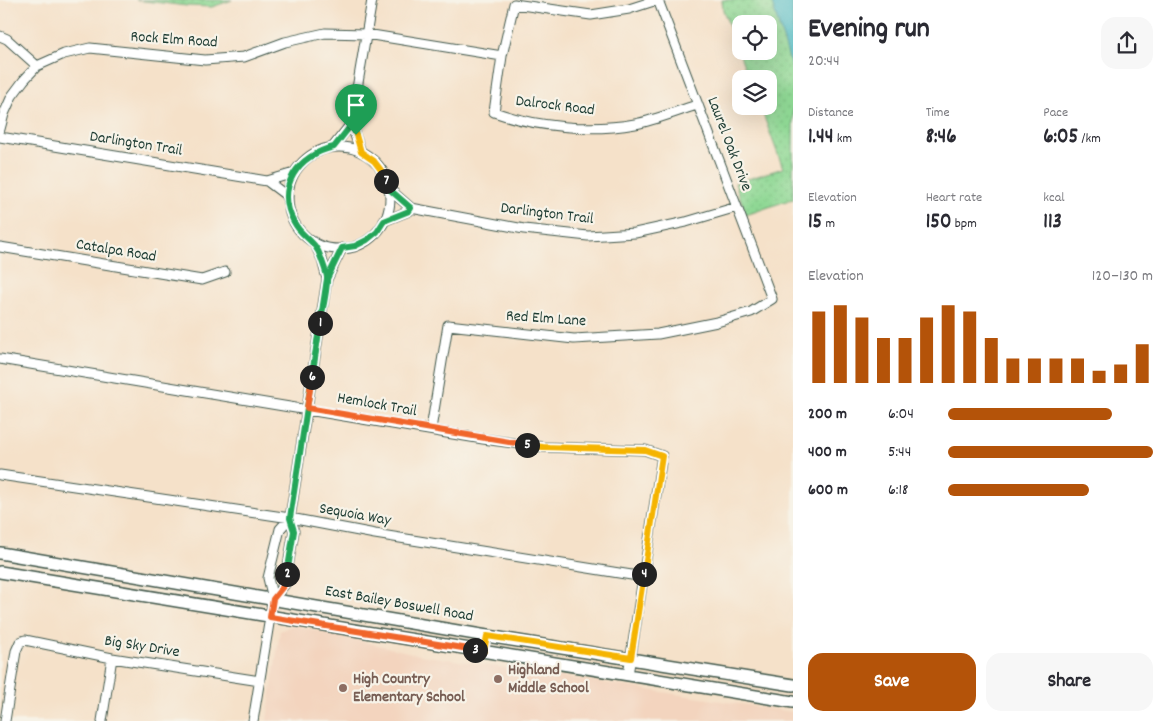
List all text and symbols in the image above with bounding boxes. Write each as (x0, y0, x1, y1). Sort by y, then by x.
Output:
text: Evening run (808, 11, 930, 51)
map controls (732, 15, 777, 115)
button: locate (732, 15, 777, 60)
button: share (1101, 17, 1153, 69)
street label: Rock Elm Road (130, 25, 218, 55)
text: 20:44 (808, 50, 840, 73)
button: layers (732, 70, 777, 115)
pin (335, 84, 377, 135)
street label: Dalrock Road (514, 90, 596, 122)
icon: arrive (342, 91, 370, 119)
street label: Laurel Oak Drive (700, 94, 758, 194)
text: Distance (808, 103, 854, 123)
text: Time (926, 103, 950, 123)
text: Pace (1043, 103, 1068, 123)
text: 1.44 (808, 123, 834, 153)
text: 8:46 (926, 123, 957, 153)
text: 6:05 (1043, 123, 1078, 153)
street label: Darlington Trail (88, 125, 184, 163)
text: km (834, 129, 852, 149)
text: /km (1078, 129, 1101, 149)
pin: 7 (374, 168, 398, 194)
text: 7 (384, 171, 389, 191)
text: Elevation (808, 188, 857, 208)
text: Heart rate (926, 188, 982, 208)
text: kcal (1043, 188, 1065, 208)
street label: Darlington Trail (499, 197, 595, 231)
text: 15 (808, 208, 822, 238)
text: 150 (926, 208, 951, 238)
text: 113 (1043, 208, 1062, 238)
text: m (822, 214, 835, 234)
text: bpm (951, 214, 977, 234)
street label: Catalpa Road (74, 233, 158, 269)
text: Elevation (808, 265, 864, 288)
text: 120–130 m (1092, 265, 1153, 288)
street label: Red Elm Lane (505, 305, 587, 333)
pin: 1 (308, 310, 332, 336)
text: 1 (319, 313, 322, 333)
pin: 6 (300, 364, 324, 390)
text: 6 (309, 367, 316, 387)
street label: Hemlock Trail (335, 387, 419, 423)
text: 200 m (808, 403, 847, 426)
text: 6:04 (888, 403, 914, 426)
pin: 5 (514, 432, 540, 458)
text: 5 (524, 435, 531, 455)
text: 400 m (808, 441, 847, 464)
text: 5:44 (888, 441, 911, 464)
text: 600 m (808, 479, 848, 502)
text: 6:18 (888, 479, 908, 502)
street label: Sequoia Way (317, 497, 393, 533)
pin: 2 (274, 562, 300, 586)
pin: 4 (632, 562, 656, 586)
text: 2 (284, 564, 291, 584)
text: 4 (642, 564, 647, 584)
street label: East Bailey Boswell Road (323, 580, 475, 628)
street label: Big Sky Drive (103, 630, 181, 664)
pin: 3 (462, 638, 488, 662)
text: 3 (472, 640, 479, 660)
button: Save (808, 653, 976, 711)
button: Share (986, 653, 1153, 711)
place label: Highland Middle School (508, 659, 589, 700)
place label: High Country Elementary School (353, 668, 465, 709)
marker: Highland Middle School (492, 673, 504, 685)
marker: High Country Elementary School (337, 682, 349, 694)

